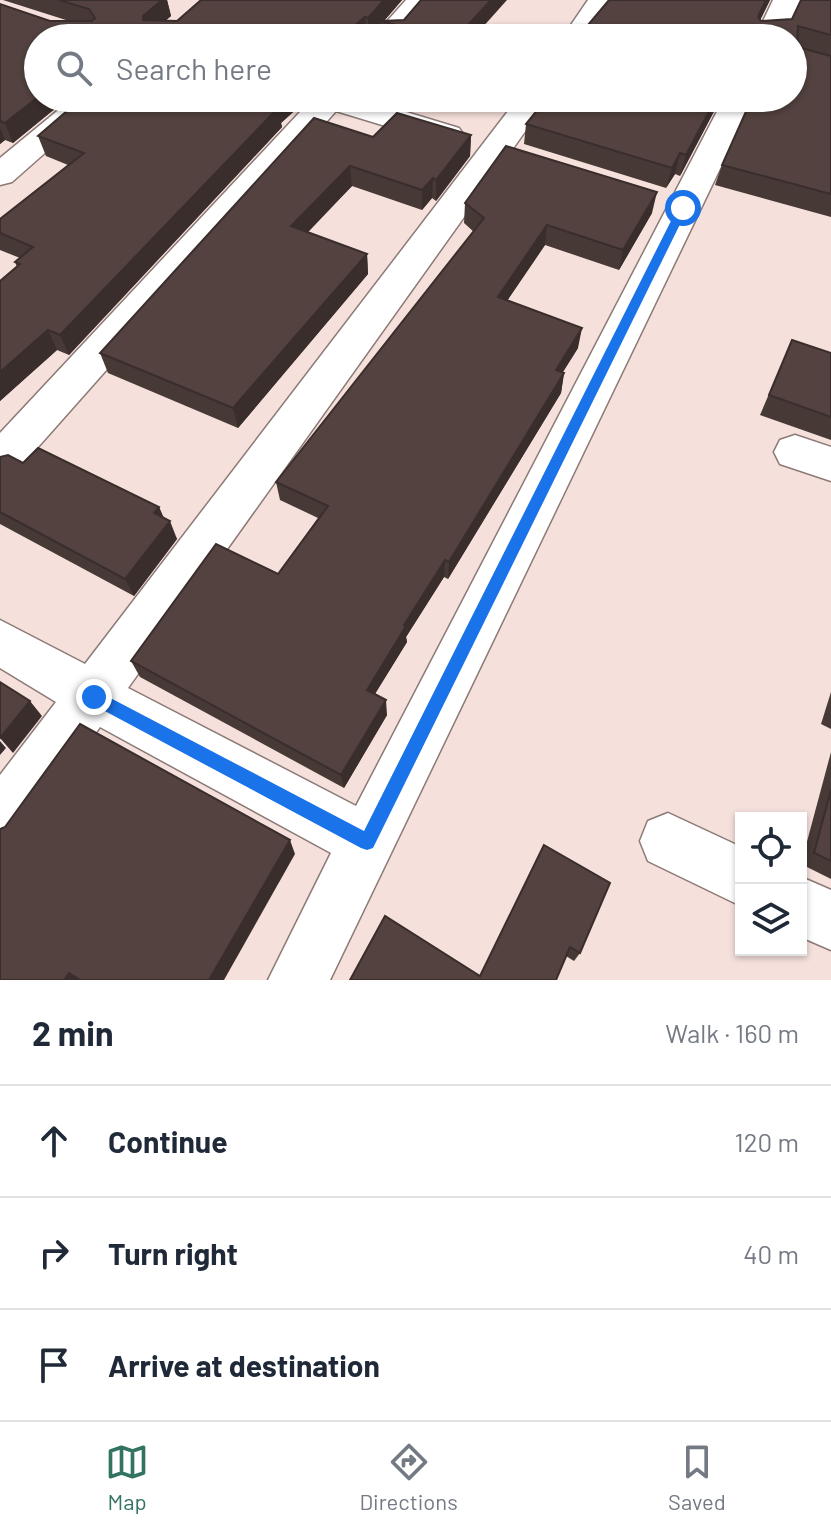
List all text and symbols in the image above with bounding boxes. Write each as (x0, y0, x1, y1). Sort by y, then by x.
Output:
search box (24, 24, 807, 112)
icon: search (52, 46, 96, 90)
text: Search here (116, 50, 272, 86)
route start (665, 190, 701, 226)
route end (76, 679, 112, 715)
map controls (735, 812, 807, 956)
button: locate (735, 812, 807, 884)
button: layers (735, 884, 807, 956)
text: 2 min (32, 1012, 114, 1053)
text: Walk · 160 m (665, 1017, 799, 1048)
icon: ahead (32, 1119, 76, 1163)
text: Continue (108, 1123, 228, 1159)
text: 120 m (735, 1126, 799, 1157)
icon: right (32, 1231, 76, 1275)
text: Turn right (108, 1235, 238, 1271)
text: 40 m (743, 1238, 799, 1269)
icon: arrive (32, 1343, 76, 1387)
text: Arrive at destination (108, 1347, 380, 1383)
tab: Map (105, 1440, 149, 1514)
tab: Directions (359, 1440, 458, 1514)
tab: Saved (668, 1440, 726, 1514)

